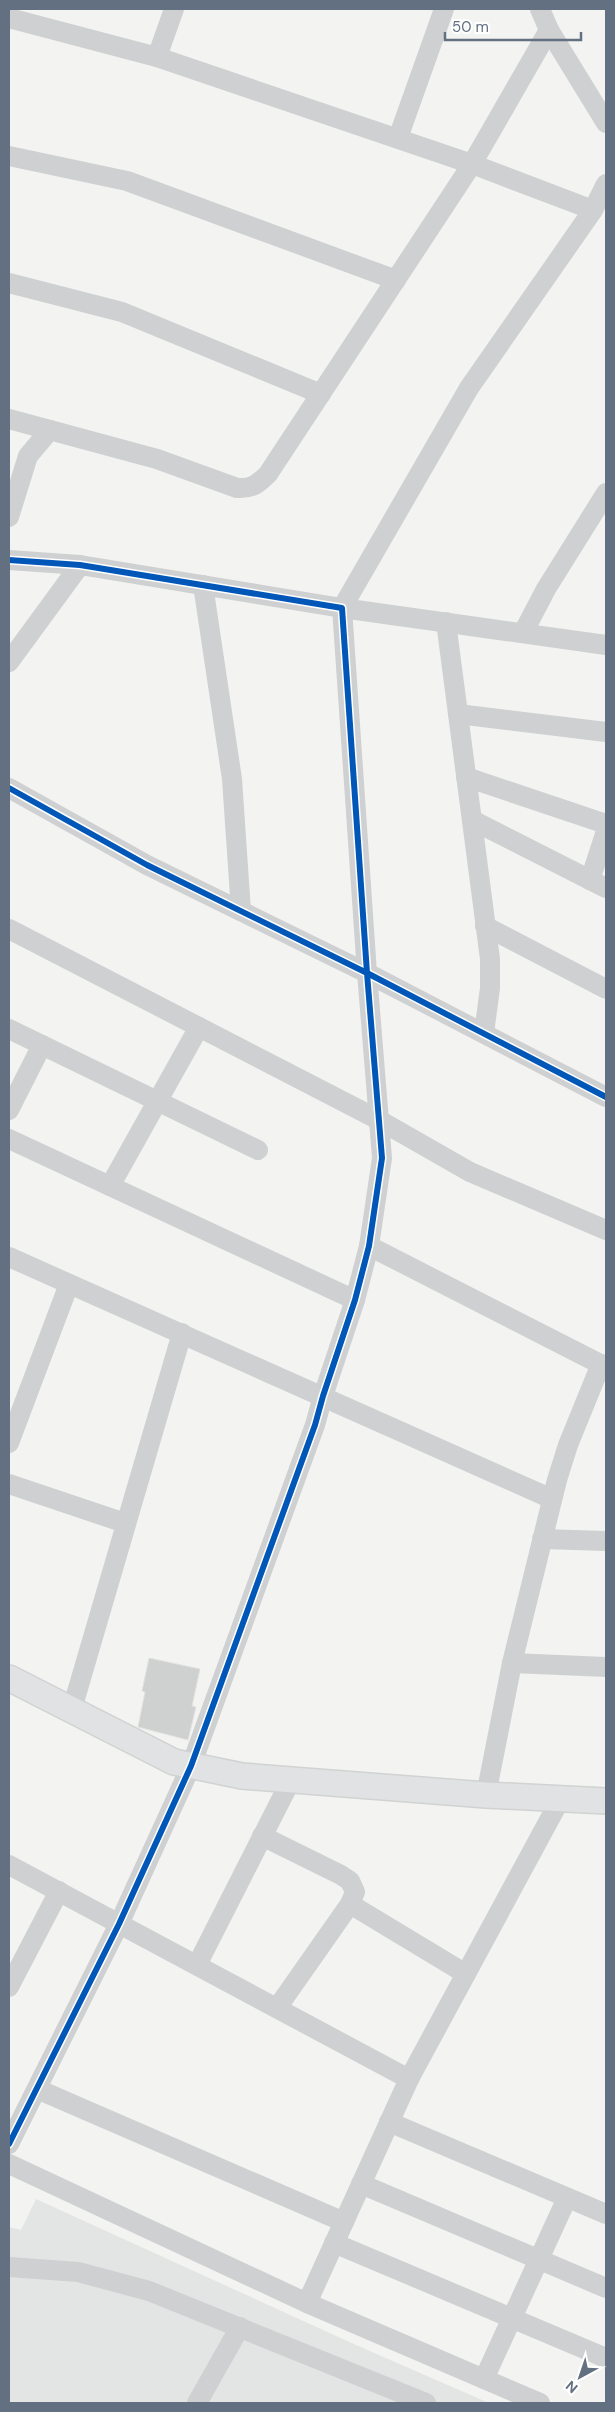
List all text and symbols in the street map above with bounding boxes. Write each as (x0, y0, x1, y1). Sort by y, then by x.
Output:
scale bar (445, 10, 581, 42)
text: 50 m (452, 17, 489, 37)
north arrow (555, 2352, 605, 2402)
text: N (562, 2377, 581, 2397)

